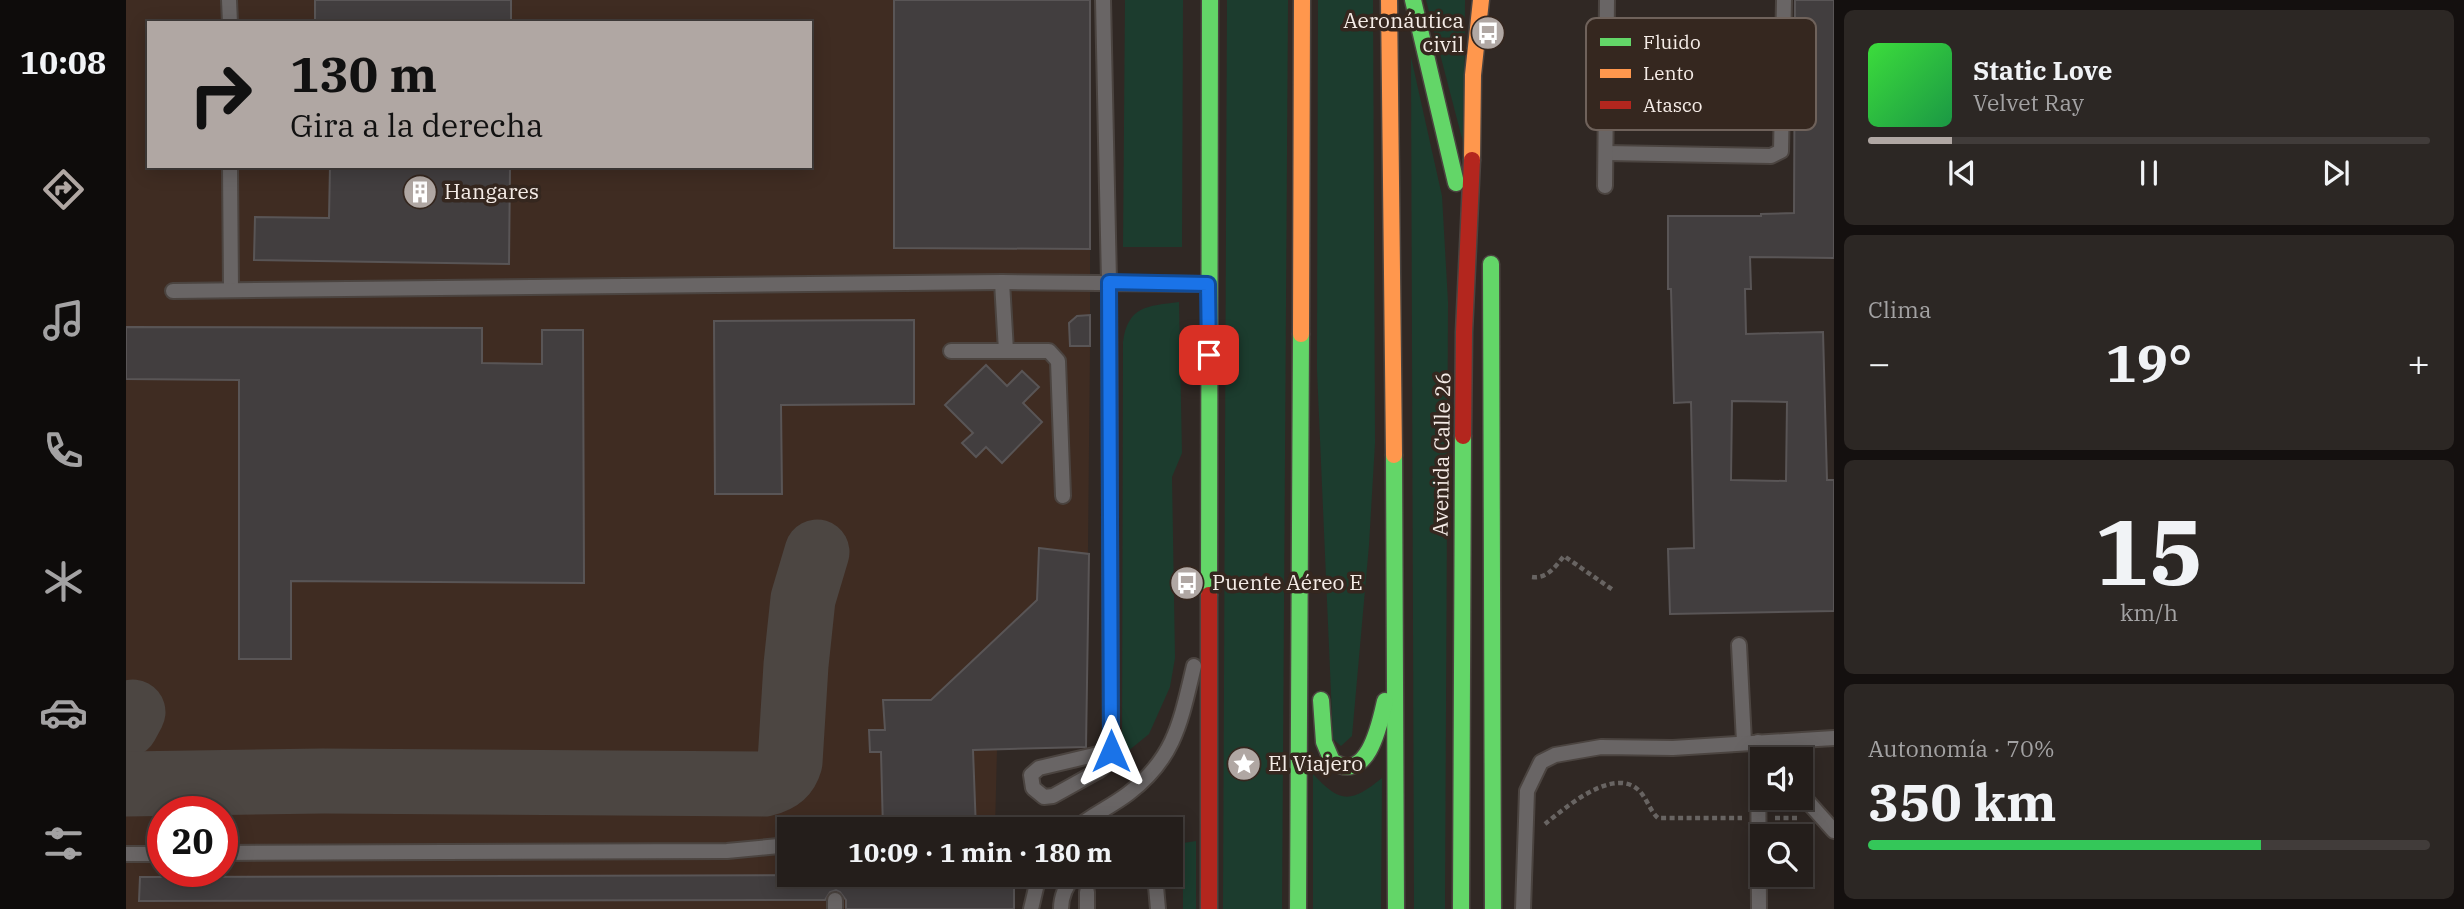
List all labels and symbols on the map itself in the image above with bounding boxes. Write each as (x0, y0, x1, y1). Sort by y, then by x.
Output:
place label: Aeronáutica civil (1343, 6, 1464, 58)
bus stop icon: Aeronáutica civil (1469, 14, 1507, 52)
legend (1586, 18, 1816, 130)
text: Fluido (1643, 30, 1701, 54)
text: Lento (1643, 61, 1694, 85)
text: Atasco (1643, 93, 1702, 117)
building icon: Hangares (401, 173, 439, 211)
place label: Hangares (444, 177, 539, 205)
pin (1179, 325, 1239, 385)
street label: Avenida Calle 26 (1426, 372, 1456, 536)
bus stop icon: Puente Aéreo E (1168, 564, 1206, 602)
place label: Puente Aéreo E (1212, 568, 1363, 596)
position arrow (1074, 714, 1148, 788)
place icon: El Viajero (1225, 745, 1263, 783)
place label: El Viajero (1268, 749, 1363, 777)
speed limit sign: 20 (147, 796, 238, 887)

